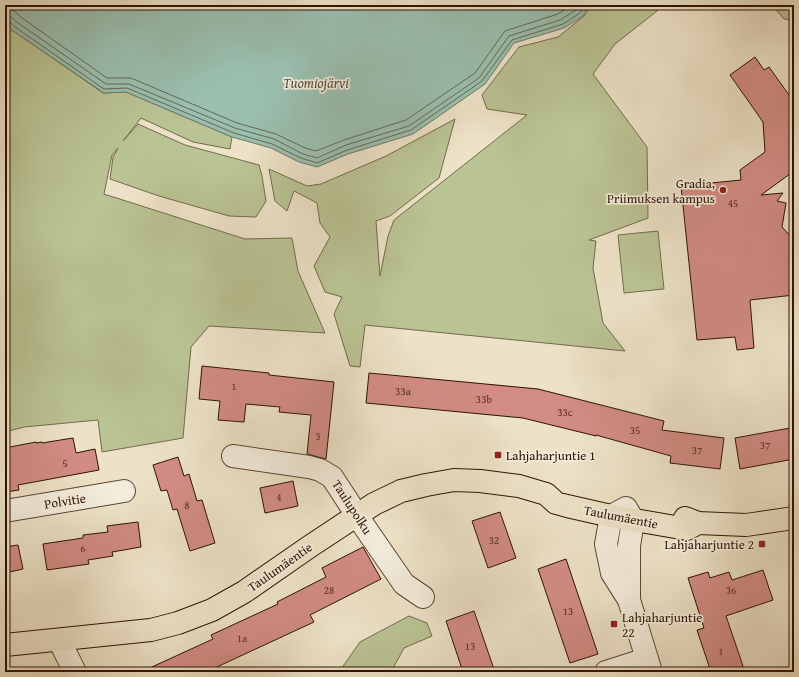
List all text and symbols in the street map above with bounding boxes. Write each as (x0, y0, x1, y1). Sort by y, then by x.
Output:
water label: Tuomiojärvi (283, 73, 349, 93)
place label: Gradia, Priimuksen kampus (607, 174, 715, 208)
marker: Gradia, Priimuksen kampus (718, 185, 728, 195)
house number: 45 (728, 195, 738, 211)
house number: 1 (231, 378, 237, 394)
house number: 33a (395, 383, 412, 399)
house number: 33b (476, 391, 492, 407)
house number: 33c (557, 404, 573, 420)
house number: 35 (630, 422, 640, 438)
house number: 3 (315, 428, 321, 444)
house number: 37 (760, 437, 770, 453)
house number: 37 (692, 442, 702, 458)
place label: Lahjaharjuntie 1 (506, 446, 596, 465)
marker: Lahjaharjuntie 1 (493, 450, 503, 460)
house number: 5 (62, 455, 68, 471)
street label: Taulupolku (327, 476, 377, 538)
street label: Polvitie (43, 488, 87, 514)
house number: 4 (276, 489, 282, 505)
house number: 8 (184, 497, 190, 513)
street label: Taulumäentie (582, 501, 660, 533)
house number: 32 (489, 532, 499, 548)
place label: Lahjaharjuntie 2 (664, 535, 754, 554)
street label: Taulumäentie (244, 538, 316, 596)
marker: Lahjaharjuntie 2 (757, 539, 767, 549)
house number: 6 (80, 540, 86, 556)
house number: 28 (324, 582, 334, 598)
house number: 36 (726, 582, 736, 598)
house number: 13 (563, 603, 573, 619)
place label: Lahjaharjuntie 22 (622, 608, 702, 642)
marker: Lahjaharjuntie 22 (609, 619, 619, 629)
house number: 1a (237, 630, 248, 646)
house number: 13 (465, 638, 475, 654)
house number: 1 (718, 643, 724, 659)

